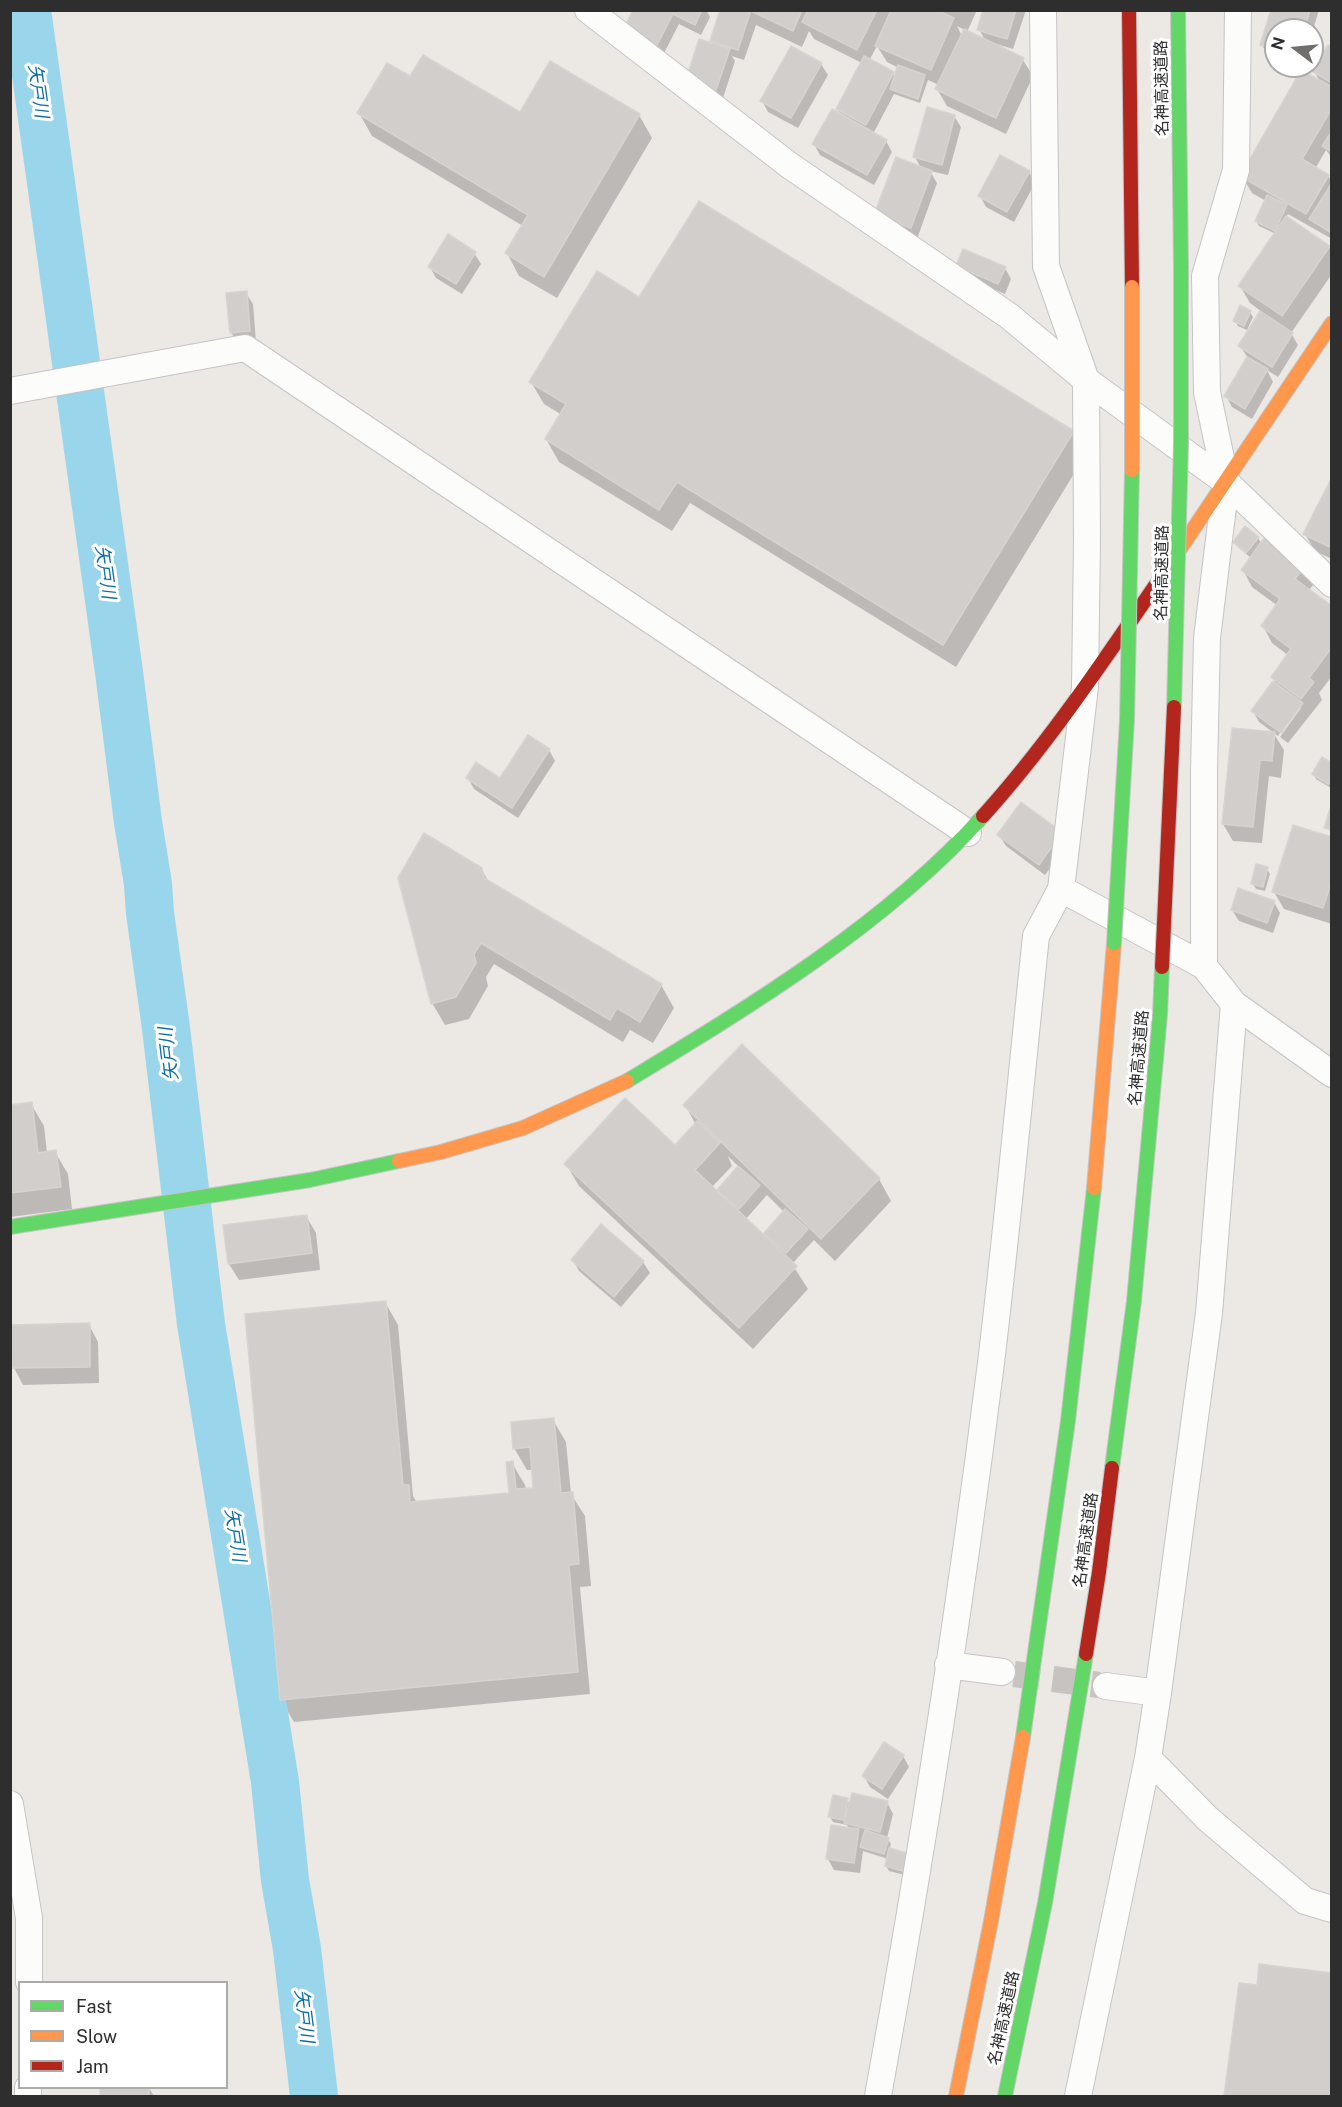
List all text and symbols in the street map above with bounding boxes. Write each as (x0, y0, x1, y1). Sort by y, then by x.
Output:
north arrow (1264, 18, 1324, 78)
text: N (1267, 35, 1289, 52)
street label: 名神高速道路 (1152, 40, 1172, 136)
water label: 矢戸川 (24, 63, 52, 119)
street label: 名神高速道路 (1152, 525, 1172, 621)
water label: 矢戸川 (91, 544, 119, 600)
street label: 名神高速道路 (1125, 1009, 1153, 1107)
water label: 矢戸川 (155, 1026, 183, 1082)
street label: 名神高速道路 (1070, 1491, 1102, 1589)
water label: 矢戸川 (220, 1507, 250, 1563)
street label: 名神高速道路 (985, 1969, 1023, 2067)
legend (18, 1981, 228, 2089)
water label: 矢戸川 (290, 1988, 318, 2044)
text: Fast (76, 1996, 112, 2017)
text: Slow (76, 2026, 117, 2047)
text: Jam (76, 2056, 109, 2077)

